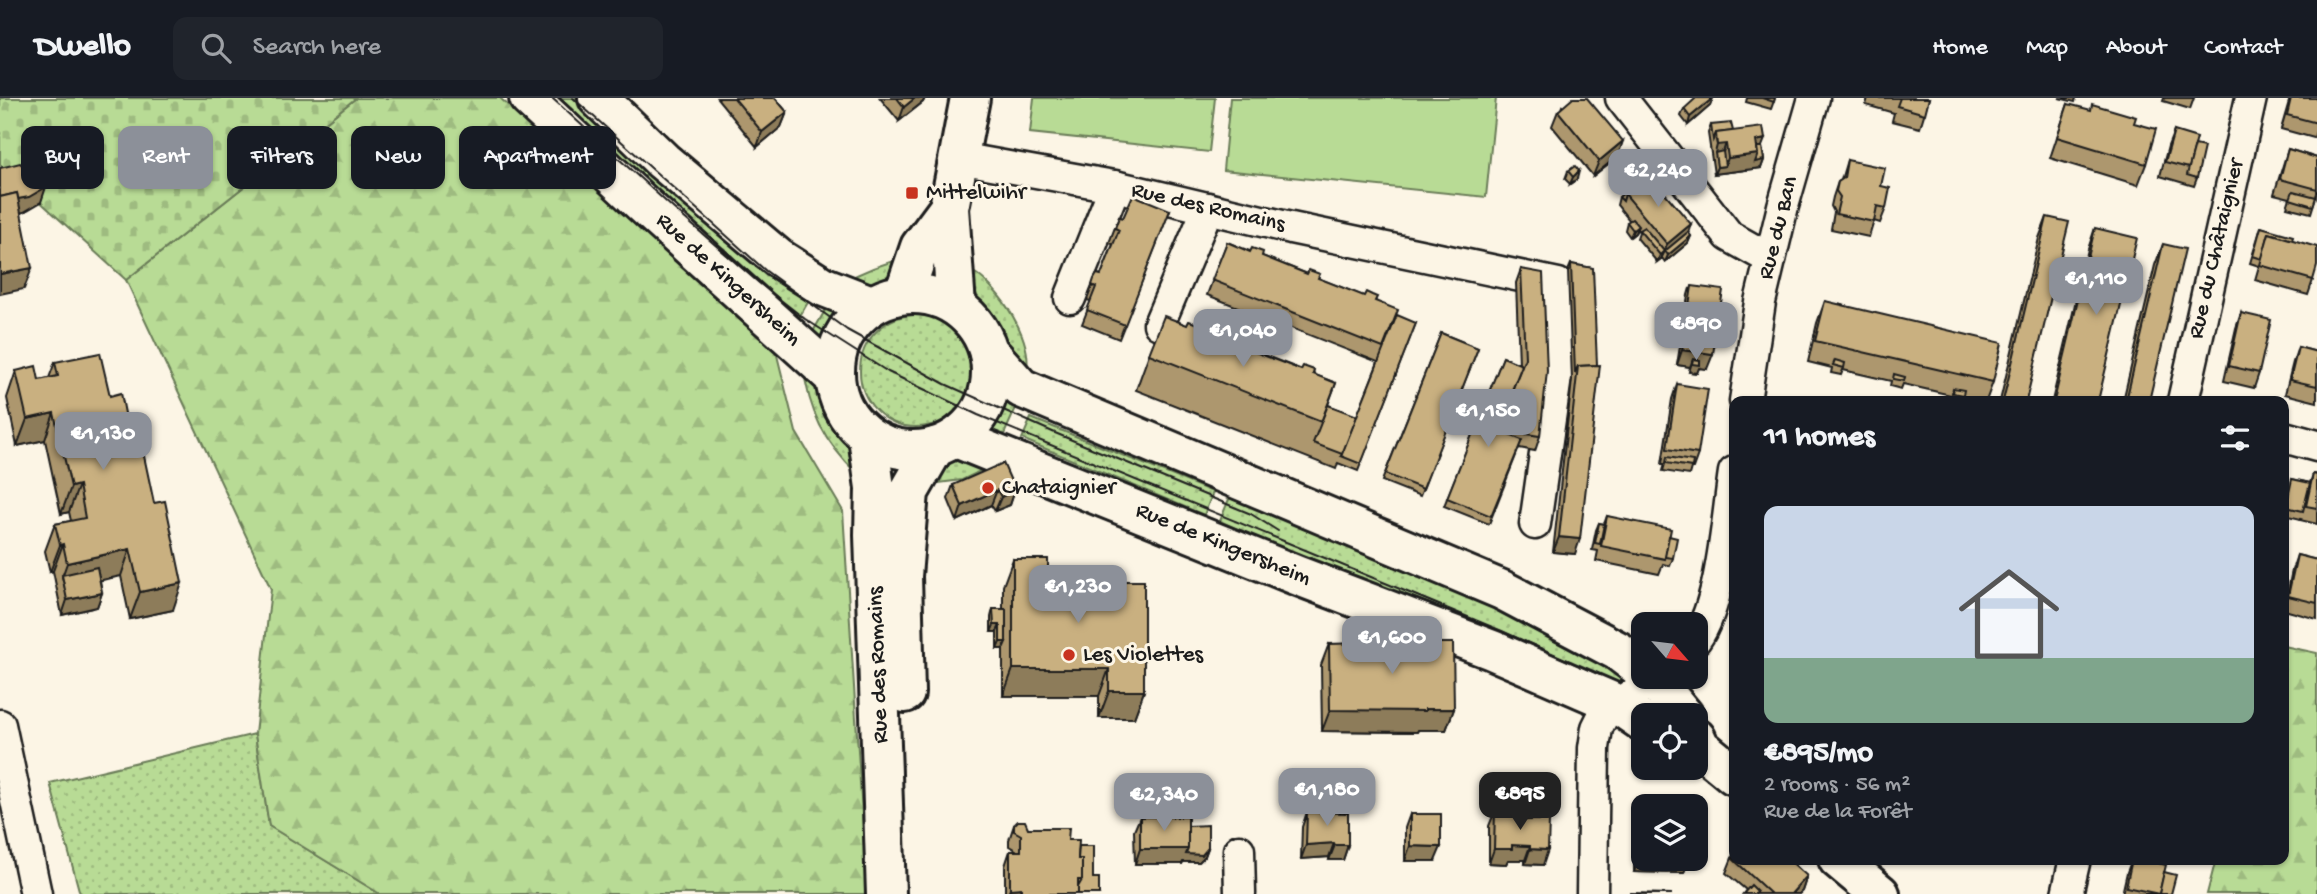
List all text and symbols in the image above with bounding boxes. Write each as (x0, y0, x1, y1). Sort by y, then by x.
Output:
search box (173, 17, 663, 80)
text: Dwello (35, 29, 131, 67)
icon: search (197, 29, 235, 67)
text: Search here (253, 33, 381, 64)
text: Home (1932, 34, 1988, 63)
text: Map (2026, 34, 2068, 63)
text: About (2106, 34, 2166, 63)
text: Contact (2204, 34, 2282, 63)
chip: Buy (21, 126, 104, 189)
chip: Rent (118, 126, 213, 189)
chip: Filters (227, 126, 337, 189)
chip: New (351, 126, 445, 189)
chip: Apartment (459, 126, 616, 189)
pin: €2,240 (1601, 150, 1715, 209)
street label: Rue du Châtaignier (2183, 155, 2251, 341)
text: €2,240 (1624, 158, 1692, 185)
street label: Rue du Ban (1753, 174, 1805, 282)
street label: Rue des Romains (1129, 177, 1288, 239)
place label: Mittelwihr (926, 180, 1028, 207)
marker: Mittelwihr (904, 185, 920, 201)
street label: Rue de Kingersheim (650, 208, 806, 352)
pin: €1,110 (2039, 258, 2153, 317)
text: €1,110 (2065, 266, 2127, 293)
pin: €890 (1655, 302, 1737, 362)
pin: €1,040 (1186, 310, 1300, 369)
text: €890 (1671, 311, 1721, 338)
text: €1,040 (1209, 318, 1277, 345)
pin: €1,150 (1431, 390, 1545, 449)
text: €1,150 (1456, 398, 1520, 425)
pin: €1,130 (46, 412, 160, 472)
icon: filters (2216, 419, 2254, 457)
text: €1,130 (71, 421, 135, 448)
text: 11 homes (1764, 421, 1875, 456)
place label: Chataignier (1002, 475, 1118, 502)
marker: Chataignier (980, 480, 996, 496)
street label: Rue de Kingersheim (1131, 498, 1315, 592)
icon: home (1946, 551, 2072, 677)
pin: €1,230 (1021, 566, 1135, 625)
text: €1,230 (1045, 574, 1111, 601)
street label: Rue des Romains (863, 586, 895, 744)
north arrow (1631, 612, 1708, 690)
map controls (1631, 612, 1708, 871)
pin: €1,600 (1335, 616, 1449, 676)
text: €1,600 (1358, 625, 1426, 652)
place label: Les Violettes (1083, 642, 1204, 669)
marker: Les Violettes (1061, 647, 1077, 663)
button: locate (1631, 703, 1708, 780)
text: €895/mo (1764, 737, 1873, 772)
pin: €1,180 (1270, 768, 1384, 828)
pin: €895 (1479, 772, 1561, 832)
text: 2 rooms · 56 m² (1764, 772, 1910, 799)
pin: €2,340 (1107, 774, 1221, 833)
text: €1,180 (1294, 777, 1360, 804)
text: €895 (1495, 781, 1545, 808)
text: €2,340 (1130, 782, 1198, 809)
button: layers (1631, 794, 1708, 871)
text: Rue de la Forêt (1764, 799, 1911, 826)

